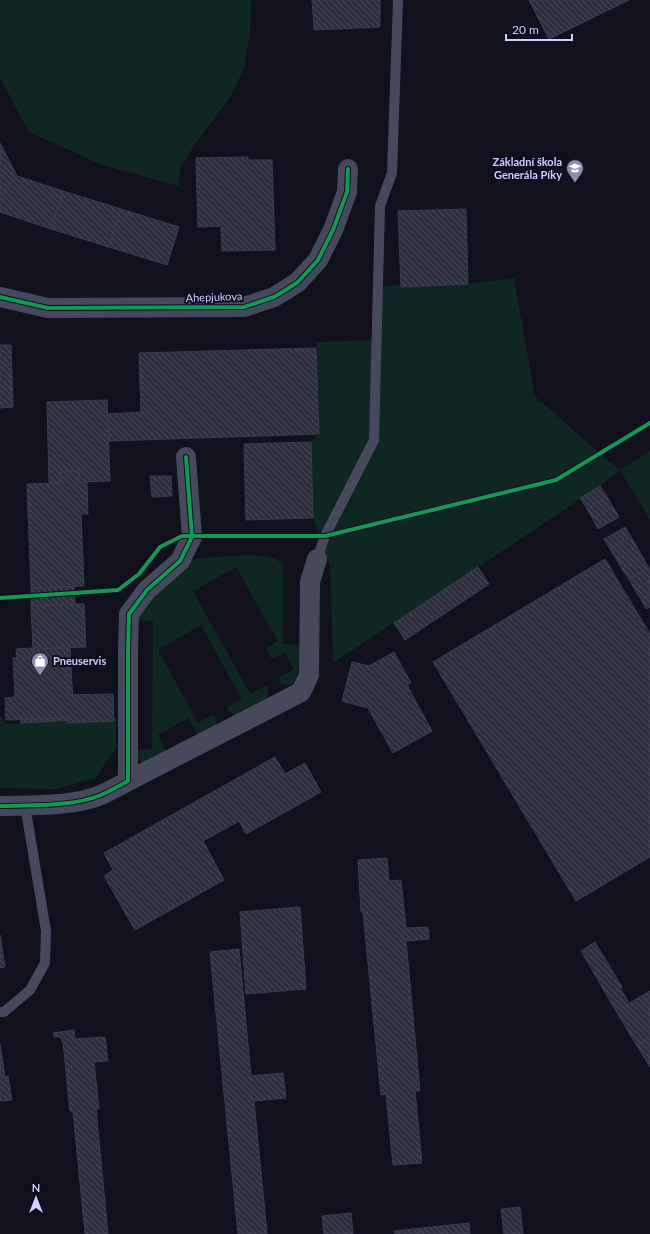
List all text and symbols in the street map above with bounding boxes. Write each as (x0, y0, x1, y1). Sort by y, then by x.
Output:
scale bar (506, 16, 572, 42)
text: 20 m (512, 22, 539, 37)
place label: Základní škola Generála Píky (493, 155, 562, 181)
school or university icon: Základní škola Generála Píky (565, 158, 585, 183)
street label: Ahepjukova (185, 289, 243, 304)
shop icon: Pneuservis (30, 651, 50, 676)
place label: Pneuservis (53, 654, 106, 667)
north arrow (16, 1178, 56, 1218)
text: N (32, 1181, 40, 1194)

